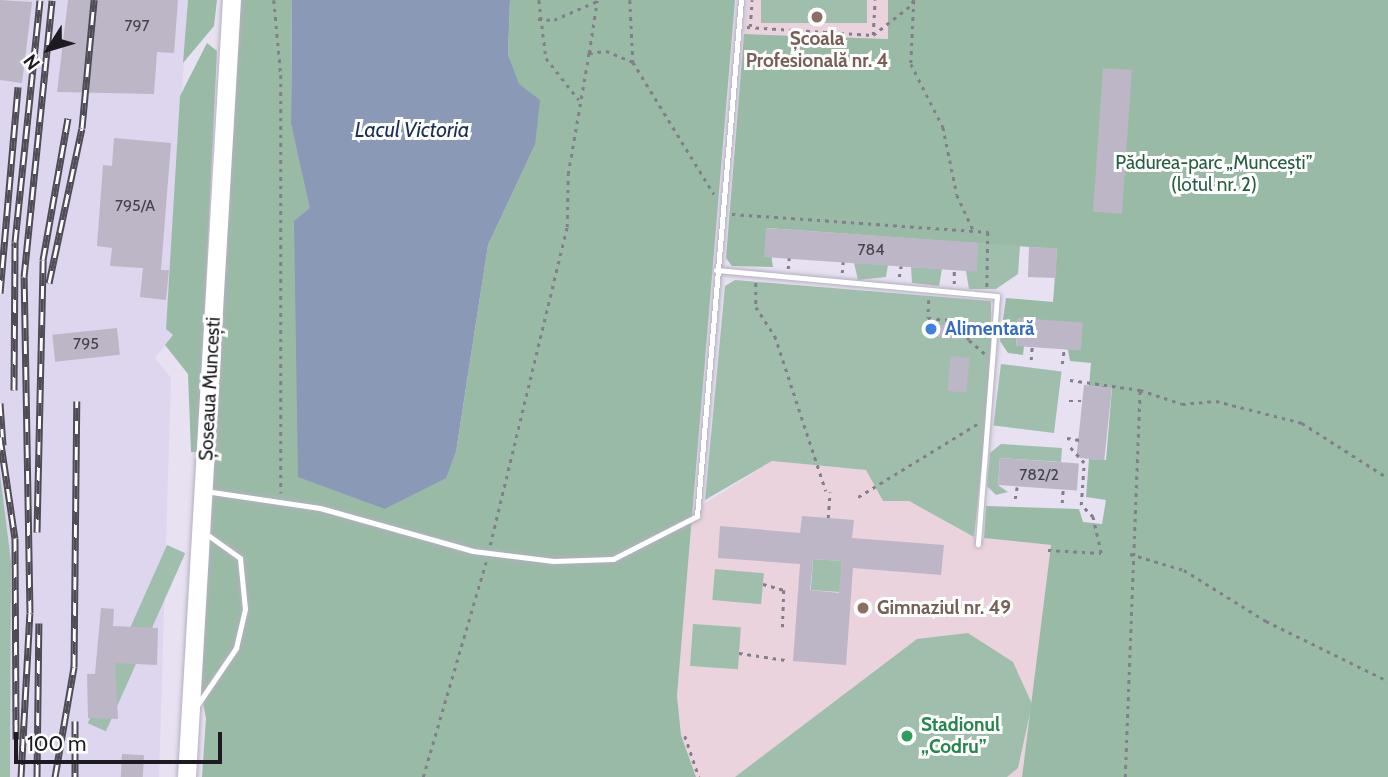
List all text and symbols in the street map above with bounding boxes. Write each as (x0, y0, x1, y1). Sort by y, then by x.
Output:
marker: Școala Profesională nr. 4 (809, 9, 825, 25)
north arrow (14, 14, 84, 84)
house number: 797 (124, 16, 150, 36)
place label: Școala Profesională nr. 4 (746, 28, 888, 72)
text: N (19, 50, 45, 74)
water label: Lacul Victoria (355, 117, 469, 143)
park label: Pădurea-parc „Muncești” (lotul nr. 2) (1115, 152, 1313, 196)
house number: 795/A (115, 196, 155, 216)
house number: 784 (858, 240, 884, 260)
street label: Șoseaua Muncești (195, 317, 225, 461)
place label: Alimentară (945, 318, 1035, 340)
marker: Alimentară (923, 321, 939, 337)
house number: 795 (73, 334, 99, 354)
house number: 782/2 (1019, 465, 1059, 485)
place label: Gimnaziul nr. 49 (877, 597, 1011, 619)
marker: Gimnaziul nr. 49 (855, 600, 871, 616)
place label: Stadionul „Codru” (921, 714, 1000, 758)
scale bar (18, 718, 226, 762)
marker: Stadionul „Codru” (899, 728, 915, 744)
text: 100 m (27, 731, 86, 756)

